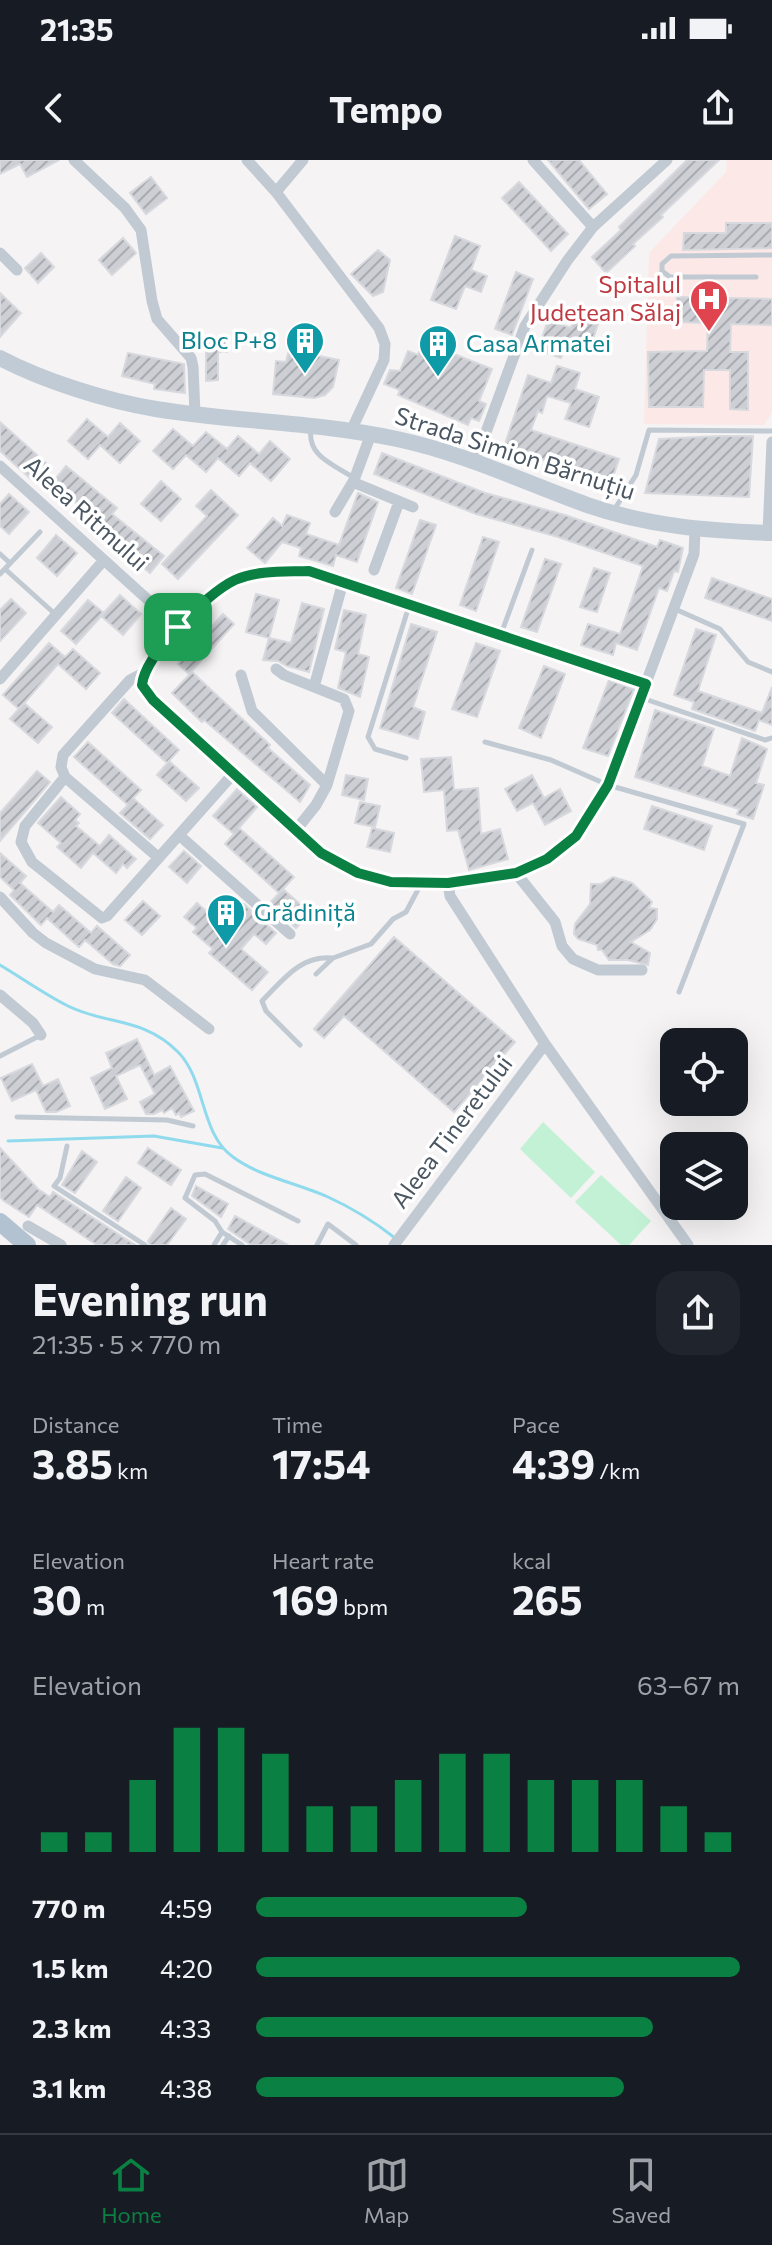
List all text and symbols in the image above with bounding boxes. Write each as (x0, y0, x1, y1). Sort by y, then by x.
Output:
text: 21:35 (40, 10, 114, 47)
icon: back (32, 86, 76, 130)
text: Tempo (329, 86, 443, 130)
icon: share (696, 86, 740, 130)
place label: Spitalul Județean Sălaj (530, 269, 681, 328)
hospital icon: Spitalul Județean Sălaj (688, 278, 730, 333)
building icon: Bloc P+8 (284, 320, 326, 375)
building icon: Casa Armatei (417, 323, 459, 378)
place label: Bloc P+8 (181, 325, 277, 354)
place label: Casa Armatei (466, 328, 611, 357)
street label: Strada Simion Bărnuțiu (391, 400, 639, 507)
street label: Aleea Ritmului (19, 450, 155, 576)
pin (144, 593, 212, 661)
icon: arrive (156, 605, 200, 649)
building icon: Grădiniță (205, 892, 247, 947)
place label: Grădiniță (254, 897, 356, 928)
map controls (660, 1028, 748, 1220)
button: locate (660, 1028, 748, 1116)
street label: Aleea Tineretului (384, 1049, 518, 1213)
button: layers (660, 1132, 748, 1220)
text: Evening run (32, 1271, 268, 1325)
button: share (656, 1271, 740, 1355)
text: 21:35 · 5 × 770 m (32, 1328, 221, 1359)
text: Distance (32, 1411, 119, 1438)
text: Time (272, 1411, 323, 1438)
text: Pace (512, 1411, 560, 1438)
text: 3.85 (32, 1438, 113, 1487)
text: 17:54 (272, 1438, 371, 1487)
text: 4:39 (512, 1438, 595, 1487)
text: km (113, 1457, 148, 1484)
text: /km (595, 1457, 640, 1484)
text: Elevation (32, 1547, 125, 1574)
text: Heart rate (272, 1547, 374, 1574)
text: kcal (512, 1547, 551, 1574)
text: 30 (32, 1574, 82, 1623)
text: 169 (272, 1574, 339, 1623)
text: 265 (512, 1574, 583, 1623)
text: m (82, 1593, 105, 1620)
text: bpm (339, 1593, 388, 1620)
text: Elevation (32, 1669, 142, 1700)
text: 63–67 m (637, 1669, 740, 1700)
text: 770 m (32, 1892, 105, 1923)
text: 4:59 (160, 1892, 212, 1923)
text: 1.5 km (32, 1952, 108, 1983)
text: 4:20 (160, 1952, 213, 1983)
text: 2.3 km (32, 2012, 111, 2043)
text: 4:33 (160, 2012, 211, 2043)
text: 3.1 km (32, 2072, 106, 2103)
text: 4:38 (160, 2072, 212, 2103)
tab: Home (101, 2153, 162, 2228)
tab: Map (364, 2153, 409, 2228)
tab: Saved (611, 2153, 671, 2228)

